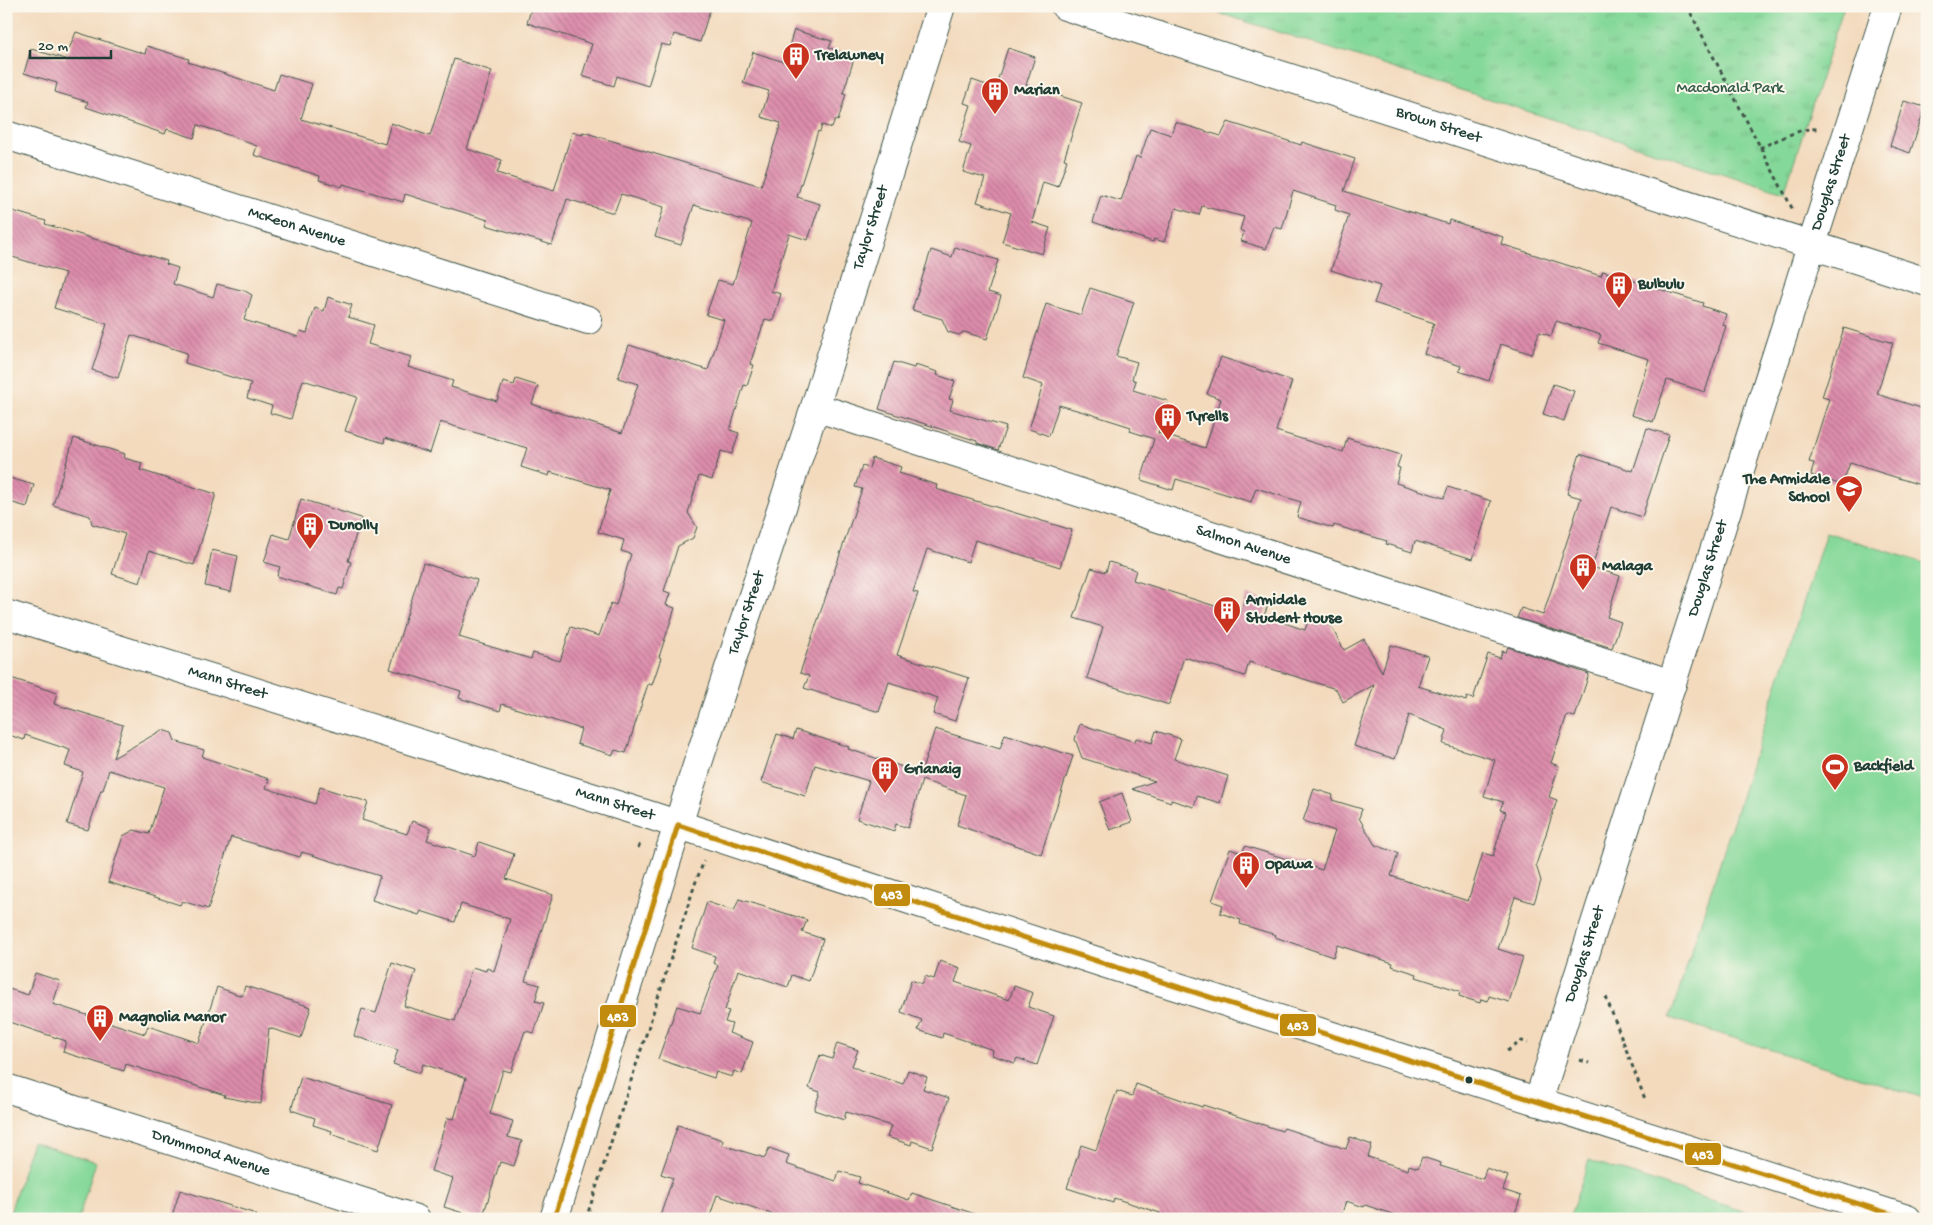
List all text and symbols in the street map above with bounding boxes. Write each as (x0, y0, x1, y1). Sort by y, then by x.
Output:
scale bar (30, 28, 111, 60)
text: 20 m (38, 38, 68, 56)
building icon: Trelawney (781, 41, 811, 80)
place label: Trelawney (813, 47, 884, 66)
building icon: Marian (980, 76, 1010, 115)
park label: Macdonald Park (1677, 80, 1785, 99)
place label: Marian (1014, 82, 1060, 101)
street label: Brown Street (1392, 103, 1485, 149)
street label: Douglas Street (1807, 131, 1856, 234)
street label: Taylor Street (849, 182, 894, 273)
street label: McKeon Avenue (245, 203, 349, 252)
building icon: Bulbulu (1604, 270, 1634, 309)
place label: Bulbulu (1637, 276, 1685, 295)
building icon: Tyrells (1153, 402, 1183, 441)
place label: Tyrells (1185, 408, 1229, 427)
place label: The Armidale School (1741, 471, 1831, 508)
school or university icon: The Armidale School (1834, 474, 1864, 513)
building icon: Dunolly (295, 511, 325, 550)
place label: Dunolly (327, 517, 378, 536)
street label: Douglas Street (1684, 517, 1733, 620)
street label: Salmon Avenue (1193, 521, 1294, 570)
building icon: Malaga (1568, 552, 1598, 591)
place label: Malaga (1602, 558, 1653, 577)
street label: Taylor Street (724, 567, 770, 658)
place label: Armidale Student House (1245, 592, 1343, 629)
building icon: Armidale Student House (1212, 595, 1242, 634)
street label: Mann Street (186, 662, 271, 705)
sports icon: Backfield (1820, 752, 1850, 791)
building icon: Grianaig (870, 755, 900, 794)
place label: Backfield (1853, 757, 1915, 777)
place label: Grianaig (904, 761, 961, 780)
street label: Mann Street (573, 783, 658, 826)
building icon: Opawa (1231, 850, 1261, 889)
place label: Opawa (1265, 856, 1314, 875)
line badge: 483 (873, 883, 911, 907)
text: 483 (880, 888, 903, 905)
street label: Douglas Street (1561, 902, 1610, 1006)
building icon: Magnolia Manor (85, 1003, 115, 1042)
line badge: 483 (599, 1004, 637, 1028)
place label: Magnolia Manor (119, 1009, 228, 1028)
text: 483 (606, 1010, 629, 1027)
line badge: 483 (1279, 1013, 1317, 1037)
text: 483 (1286, 1019, 1309, 1036)
unlabelled marker (1464, 1075, 1474, 1085)
street label: Drummond Avenue (148, 1125, 273, 1182)
line badge: 483 (1684, 1142, 1722, 1166)
text: 483 (1691, 1148, 1714, 1165)

